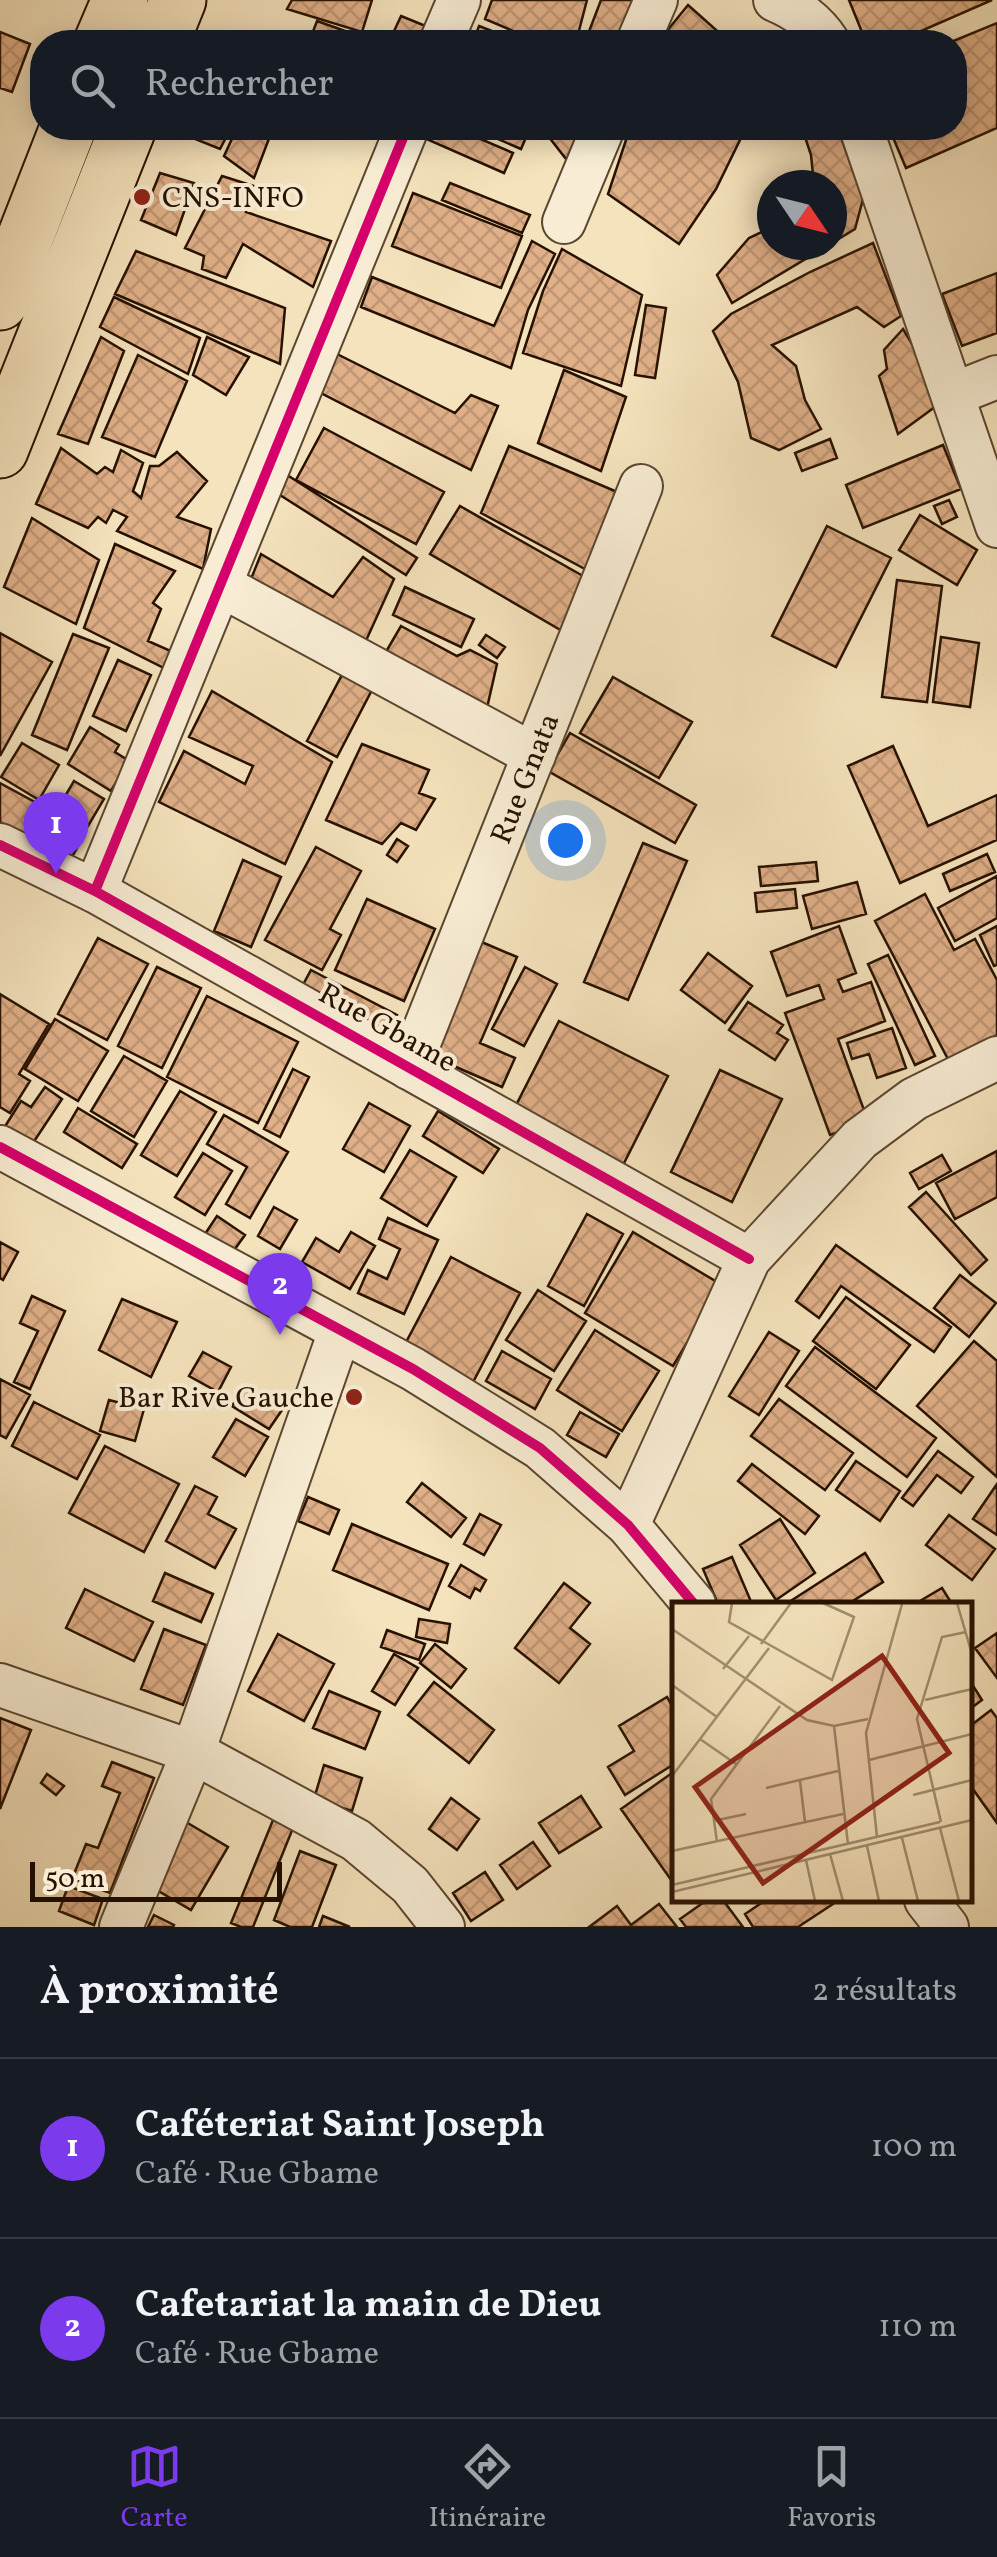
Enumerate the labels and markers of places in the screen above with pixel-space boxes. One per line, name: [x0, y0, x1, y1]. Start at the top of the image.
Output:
place label: CNS-INFO: [162, 178, 304, 220]
marker: CNS-INFO: [131, 186, 153, 208]
pin: 1: [23, 792, 88, 874]
pin: 2: [248, 1252, 312, 1335]
place label: Bar Rive Gauche: [118, 1378, 334, 1420]
marker: Bar Rive Gauche: [343, 1386, 365, 1408]

